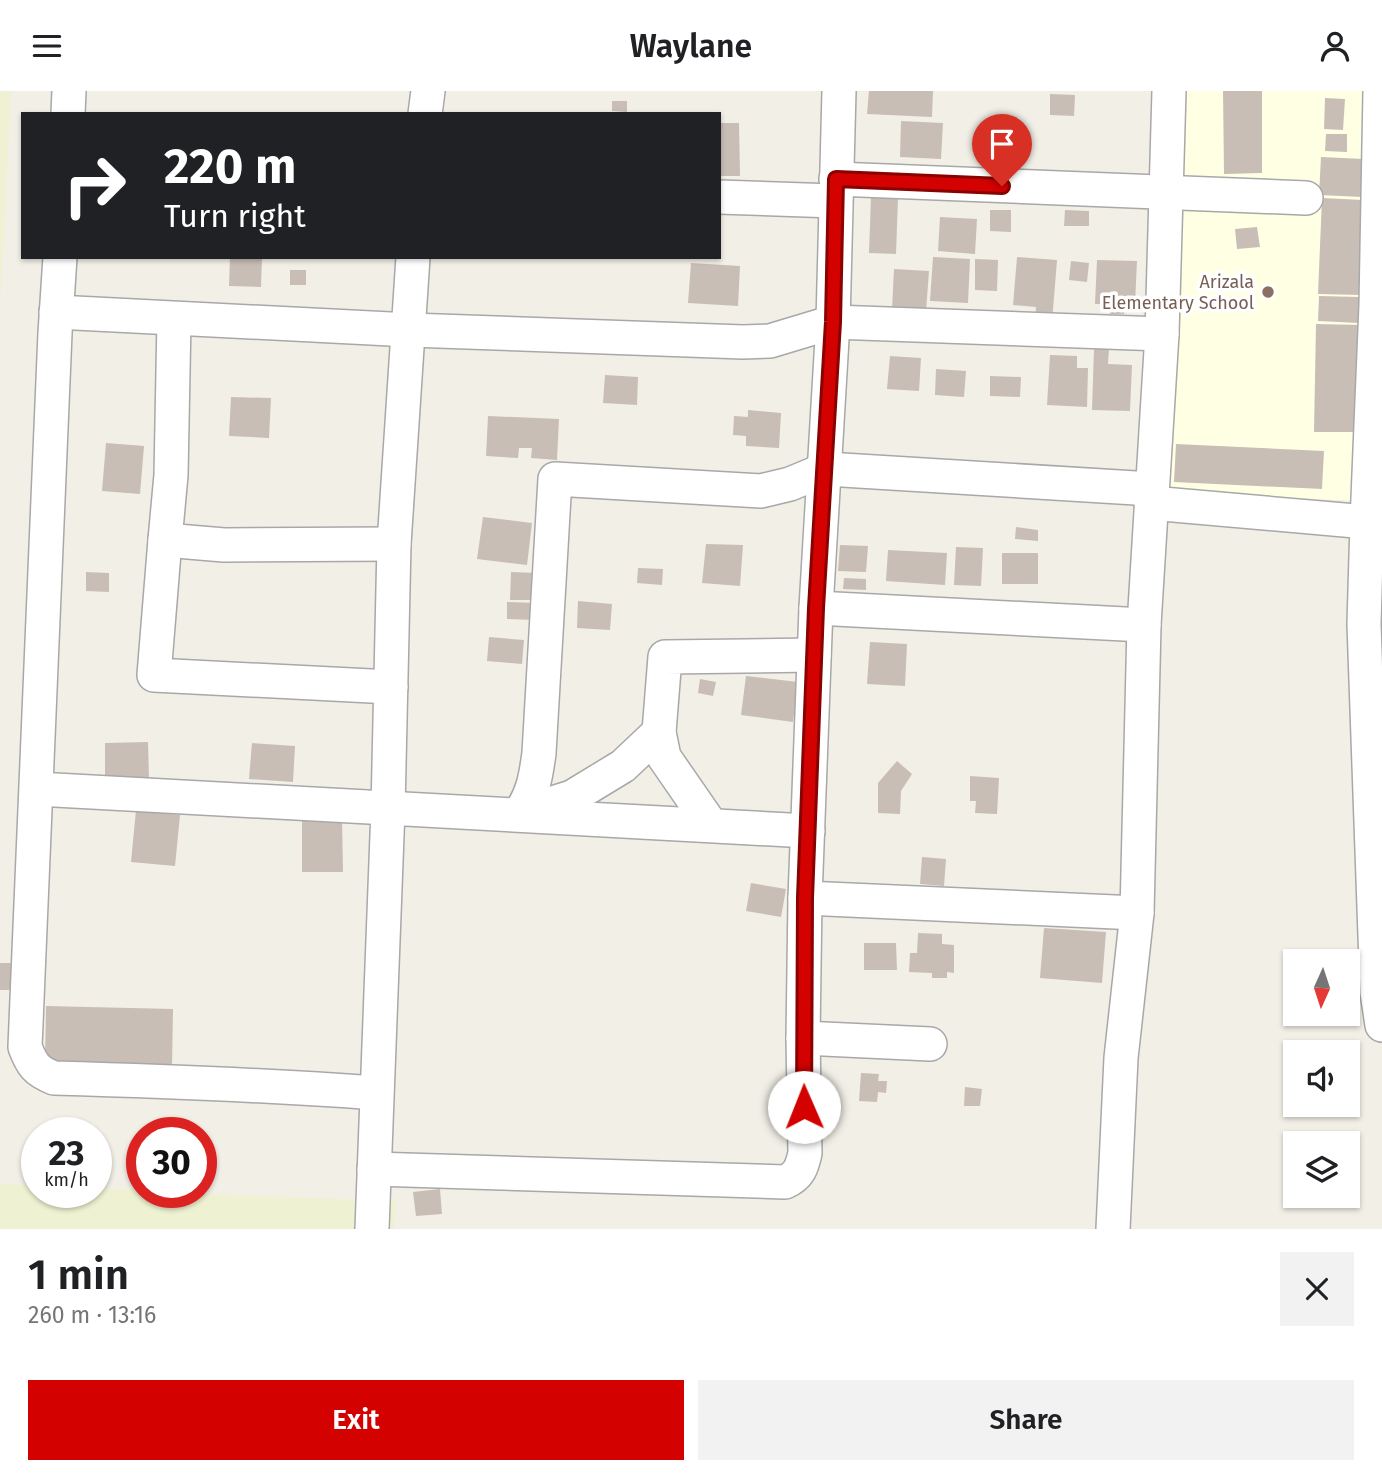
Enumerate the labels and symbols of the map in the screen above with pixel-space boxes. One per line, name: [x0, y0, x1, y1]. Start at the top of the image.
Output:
pin: [972, 114, 1032, 186]
place label: Arizala Elementary School: [1102, 271, 1254, 314]
marker: Arizala Elementary School: [1260, 284, 1276, 300]
north arrow: [1283, 949, 1360, 1025]
position arrow: [767, 1070, 841, 1144]
speed limit sign: 30: [126, 1117, 217, 1208]

